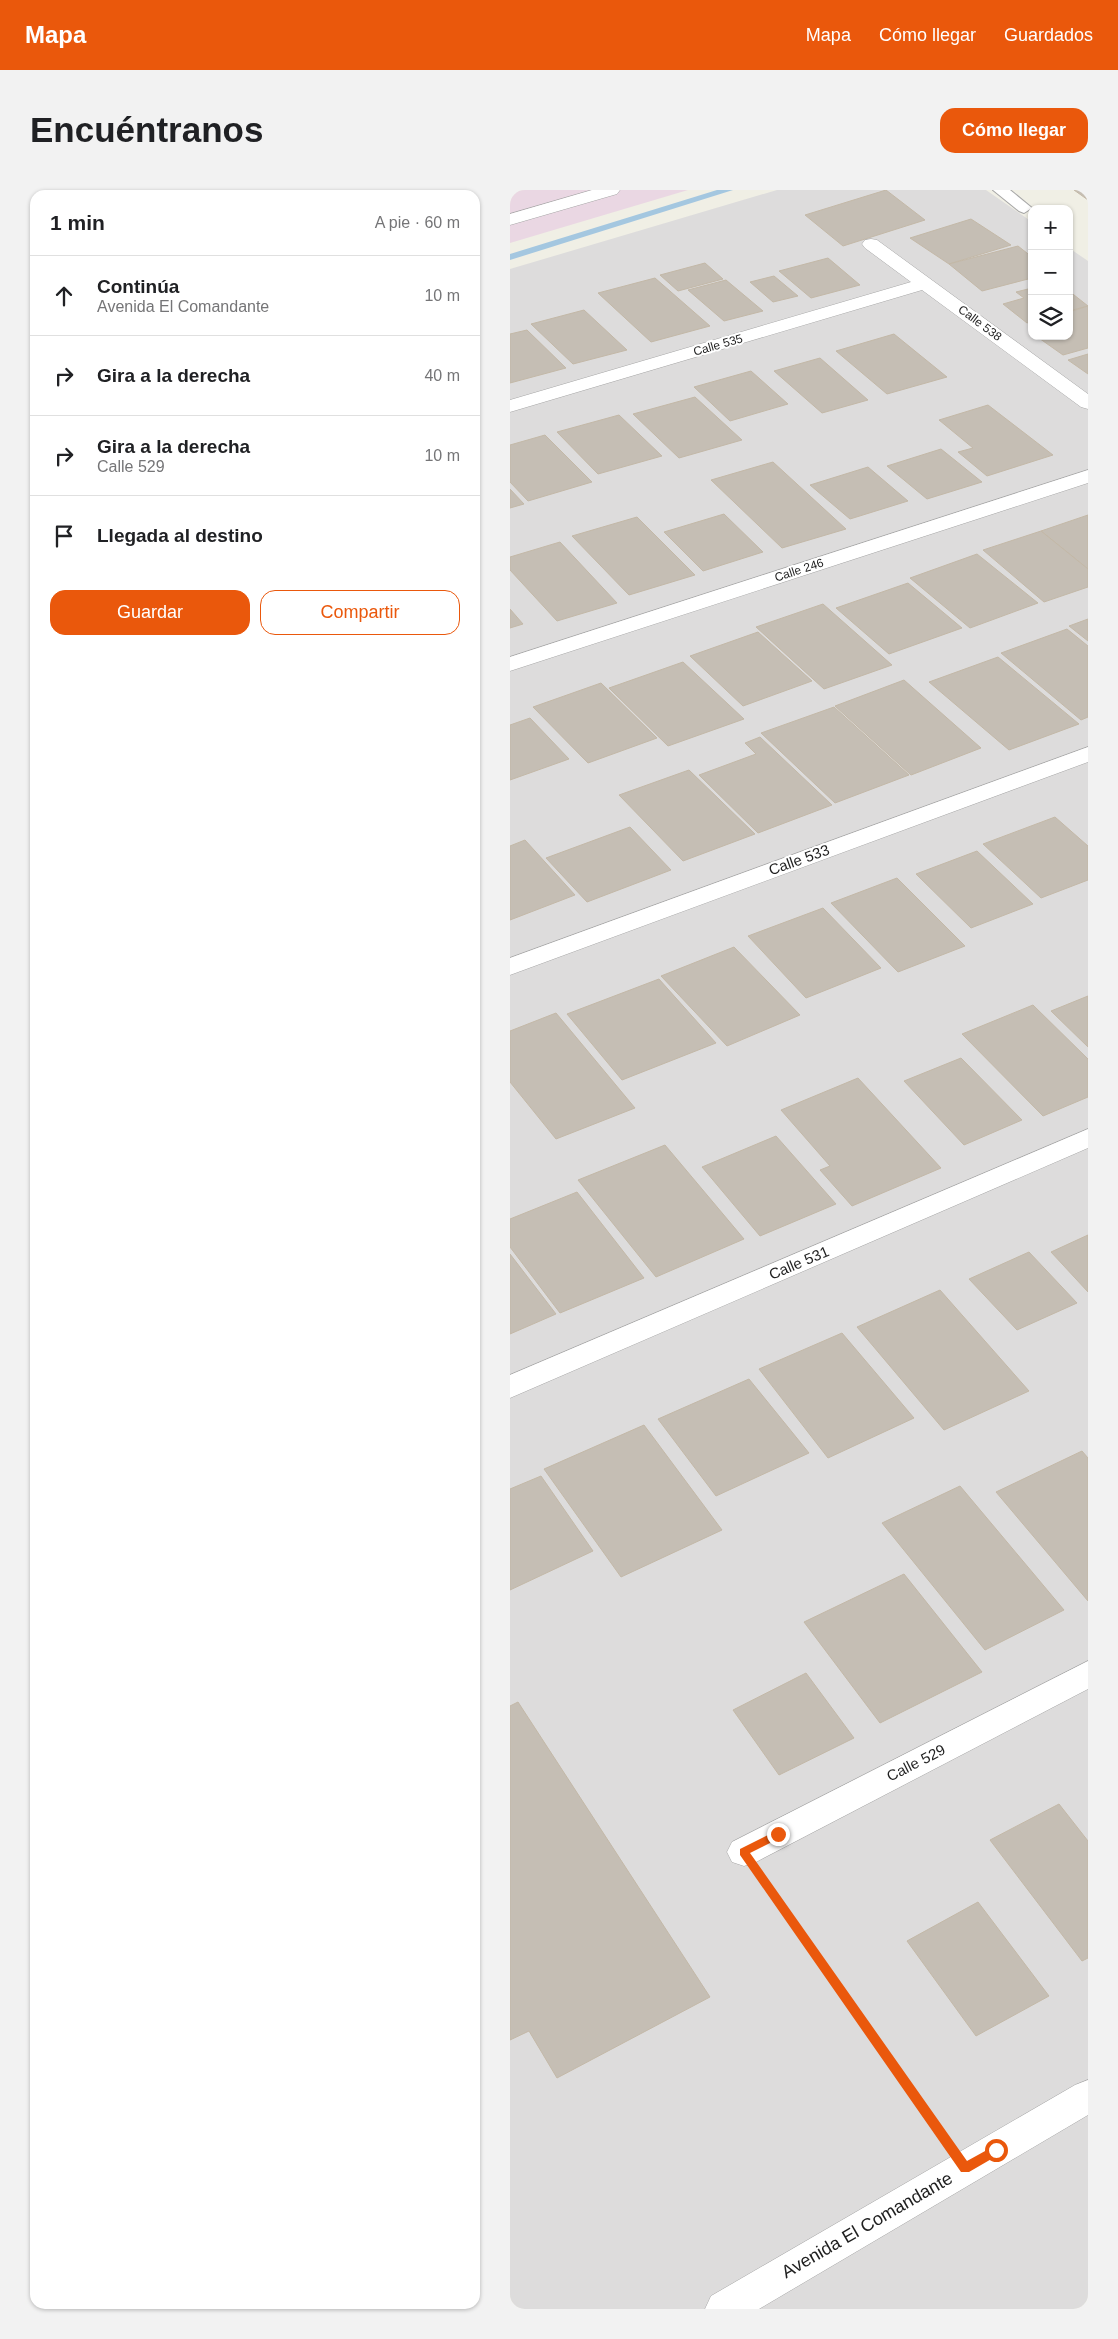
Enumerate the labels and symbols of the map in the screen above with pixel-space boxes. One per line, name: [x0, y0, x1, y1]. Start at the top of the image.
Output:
street label: Calle 538: [956, 302, 1005, 344]
street label: Calle 535: [692, 331, 745, 359]
street label: Calle 246: [773, 555, 826, 584]
street label: Calle 533: [766, 841, 832, 878]
street label: Calle 531: [766, 1242, 831, 1283]
street label: Calle 529: [884, 1741, 948, 1785]
route end: [767, 1823, 790, 1846]
route start: [985, 2139, 1008, 2162]
street label: Avenida El Comandante: [778, 2168, 956, 2282]

